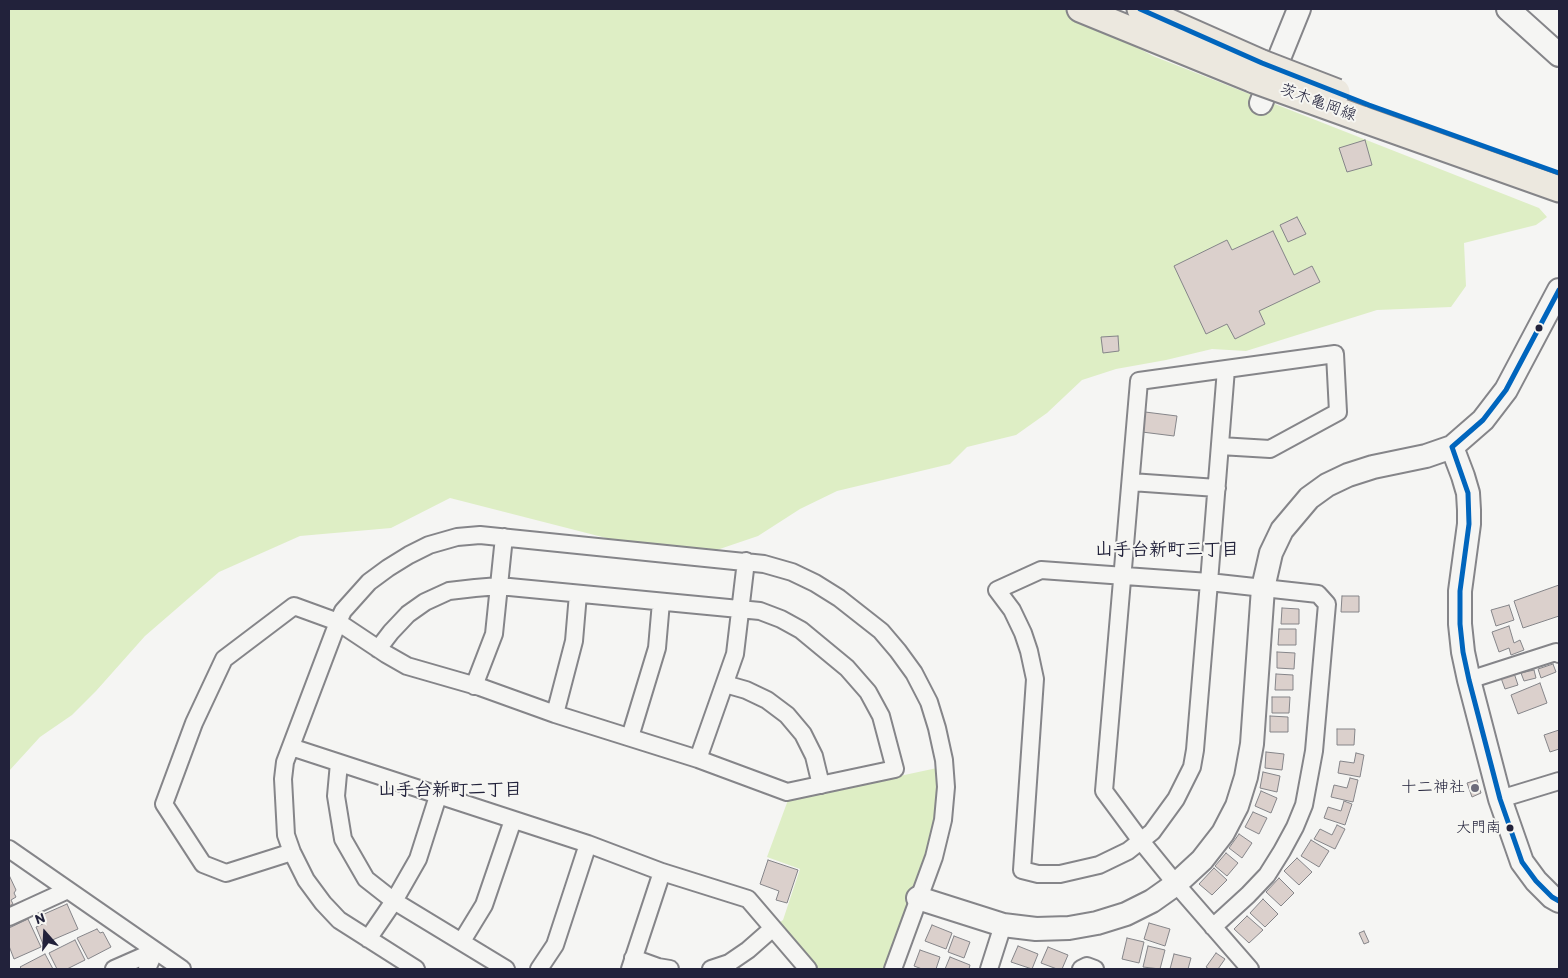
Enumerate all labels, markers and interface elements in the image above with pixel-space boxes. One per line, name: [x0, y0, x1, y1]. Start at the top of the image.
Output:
street label: 茨木亀岡線: [1277, 80, 1359, 126]
unlabelled marker: [1534, 323, 1544, 333]
district label: 山手台新町三丁目: [1095, 539, 1239, 561]
place label: 十二神社: [1401, 778, 1465, 798]
district label: 山手台新町二丁目: [378, 779, 522, 801]
marker: 十二神社: [1469, 782, 1481, 794]
place label: 大門南: [1456, 819, 1501, 837]
marker: 大門南: [1505, 823, 1515, 833]
north arrow: [20, 908, 70, 958]
text: N: [33, 909, 47, 928]

